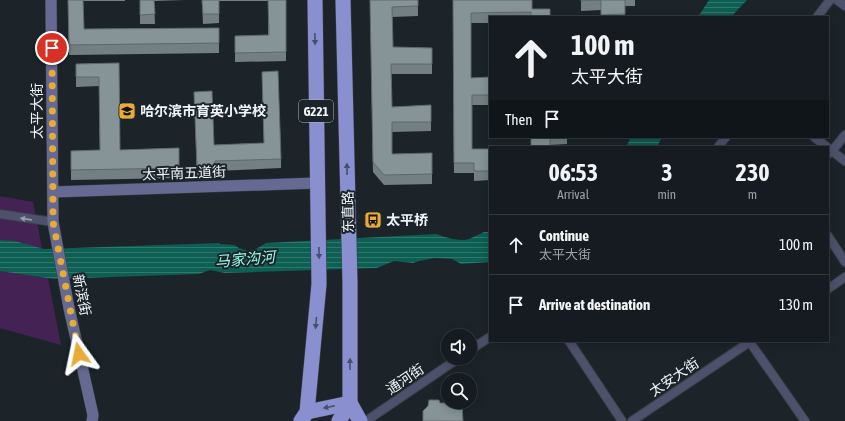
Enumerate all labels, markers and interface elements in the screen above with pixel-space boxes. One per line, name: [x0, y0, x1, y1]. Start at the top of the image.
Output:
text: 100 m: [571, 29, 634, 61]
pin: [35, 31, 69, 65]
icon: ahead: [505, 32, 557, 84]
one-way arrow: [312, 33, 319, 45]
icon: arrive: [41, 37, 63, 59]
text: 太平大街: [571, 66, 643, 87]
street label: 太平大街: [29, 83, 45, 139]
road number: G221: [299, 100, 333, 122]
school or university icon: 哈尔滨市育英小学校: [117, 101, 137, 121]
place label: 哈尔滨市育英小学校: [140, 103, 266, 119]
icon: arrive: [541, 108, 563, 130]
text: Then: [505, 111, 533, 128]
text: 06:53: [549, 159, 598, 186]
text: 3: [661, 159, 672, 186]
text: 230: [736, 159, 769, 186]
one-way arrow: [344, 162, 350, 175]
street label: 太平南五道街: [142, 164, 226, 182]
text: Arrival: [557, 187, 589, 202]
text: min: [657, 187, 676, 202]
text: m: [748, 187, 757, 202]
street label: 东直路: [340, 191, 356, 233]
bus stop icon: 太平桥: [363, 210, 383, 230]
place label: 太平桥: [386, 212, 428, 228]
one-way arrow: [20, 216, 32, 222]
text: Continue: [539, 227, 589, 244]
icon: ahead: [505, 234, 527, 256]
text: 100 m: [779, 236, 813, 253]
one-way arrow: [316, 247, 322, 260]
text: 太平大街: [539, 247, 591, 262]
water label: 马家沟河: [214, 248, 279, 270]
street label: 新滨街: [70, 273, 94, 317]
icon: arrive: [505, 294, 527, 316]
text: Arrive at destination: [539, 296, 650, 313]
text: 130 m: [779, 296, 813, 313]
one-way arrow: [312, 317, 319, 329]
map controls: [441, 329, 477, 409]
button: sound: [441, 329, 477, 365]
position arrow: [58, 333, 100, 375]
street label: 太安大街: [646, 355, 702, 399]
one-way arrow: [347, 357, 353, 370]
street label: 通河街: [383, 361, 427, 397]
button: search: [441, 373, 477, 409]
one-way arrow: [322, 405, 335, 411]

